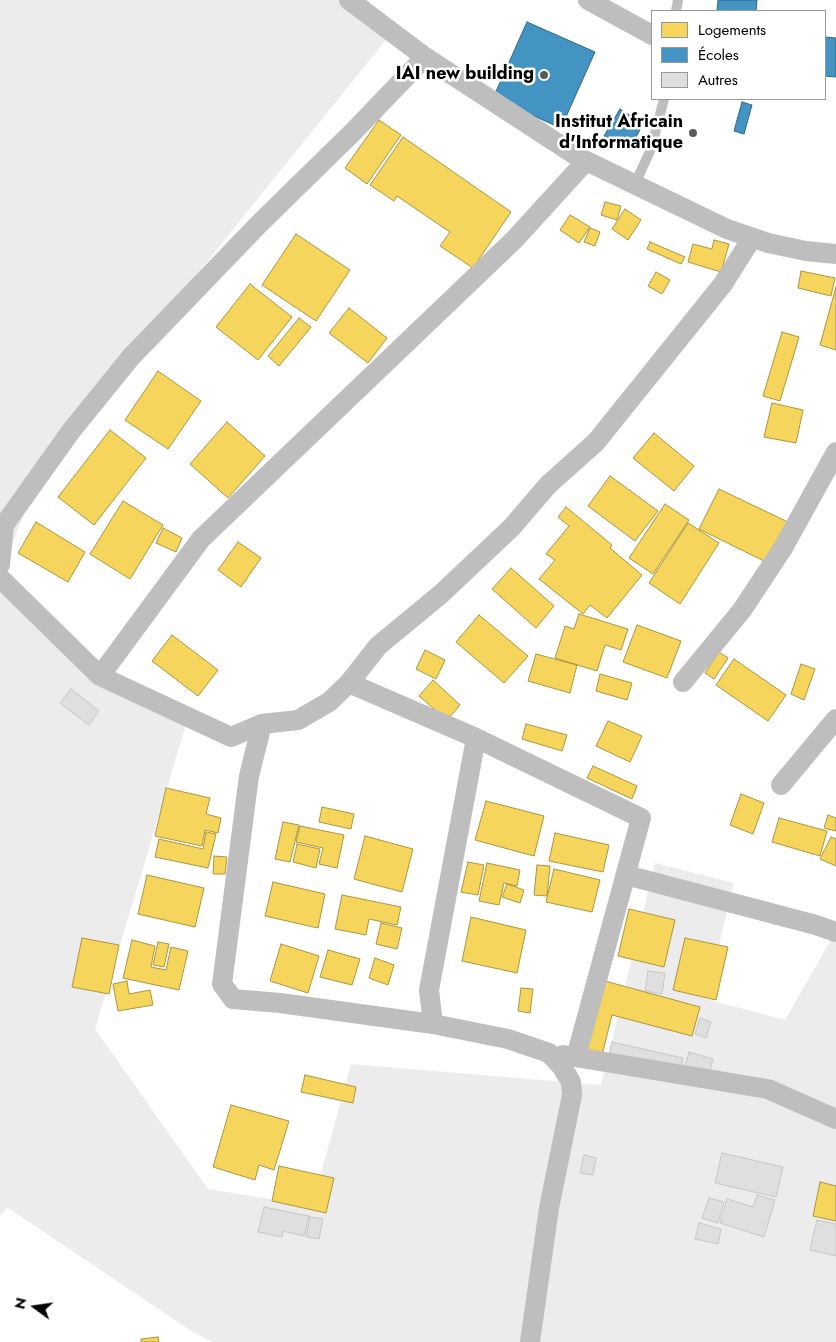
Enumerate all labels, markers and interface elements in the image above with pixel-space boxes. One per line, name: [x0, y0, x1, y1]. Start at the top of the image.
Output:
legend: [651, 10, 826, 100]
text: Logements: [698, 19, 766, 41]
text: Écoles: [698, 44, 739, 66]
place label: IAI new building: [396, 64, 534, 86]
marker: IAI new building: [538, 69, 550, 81]
text: Autres: [698, 69, 738, 91]
place label: Institut Africain d'Informatique: [555, 112, 683, 154]
marker: Institut Africain d'Informatique: [687, 127, 699, 139]
north arrow: [10, 1282, 60, 1332]
text: N: [9, 1296, 31, 1311]

